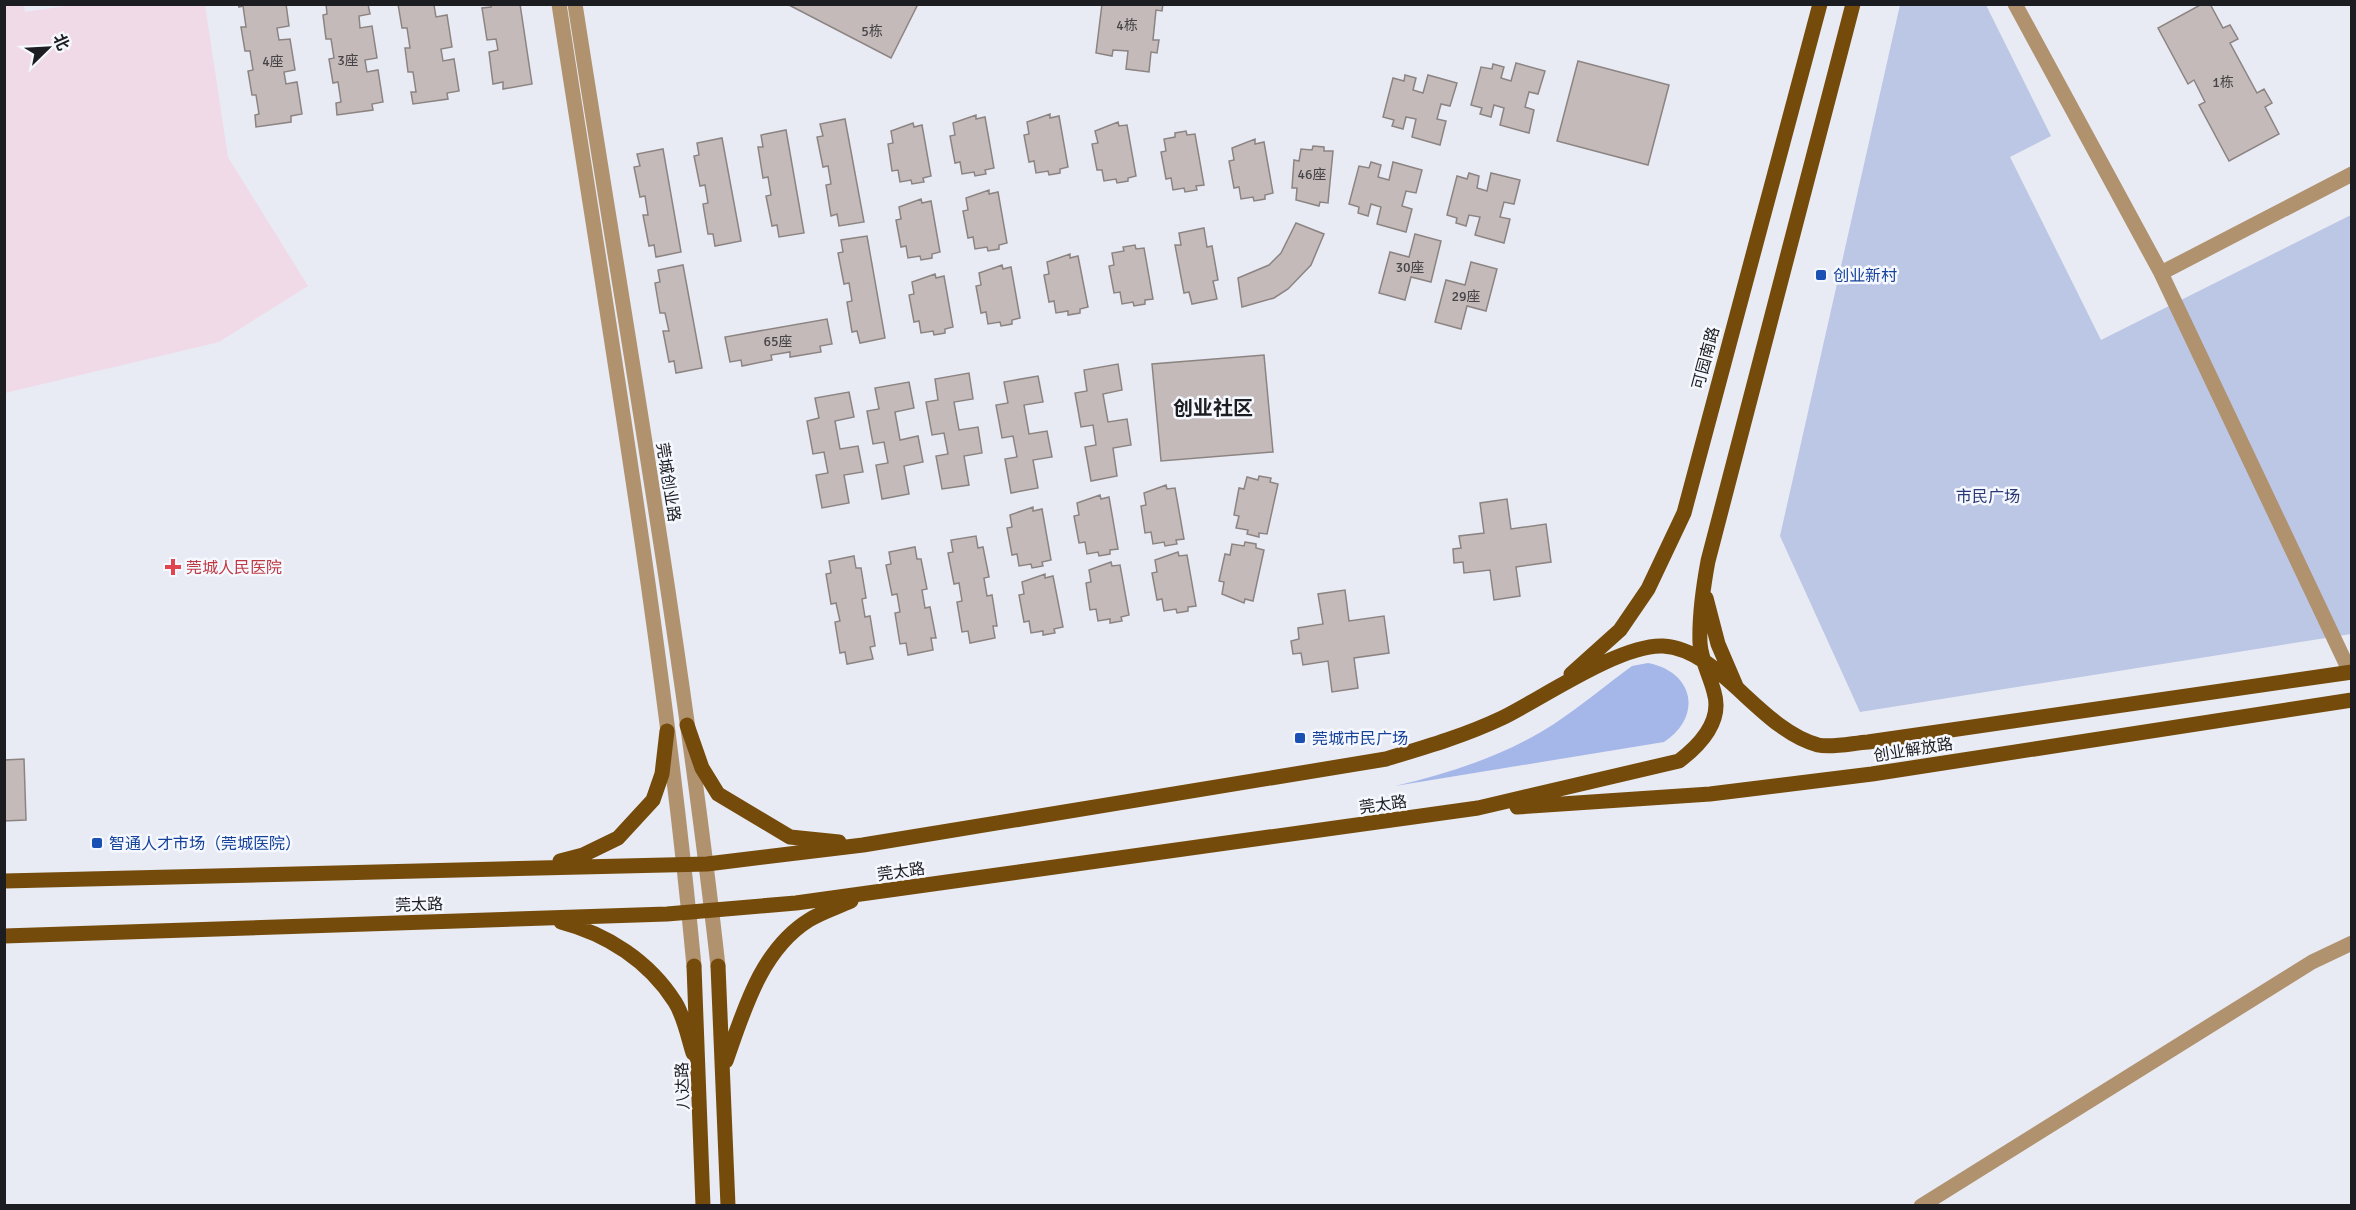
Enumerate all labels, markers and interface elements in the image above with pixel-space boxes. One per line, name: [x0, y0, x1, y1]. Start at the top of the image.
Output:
house number: 4栋: [1116, 17, 1138, 34]
north arrow: [18, 18, 78, 78]
house number: 5栋: [861, 23, 883, 40]
text: 北: [48, 31, 73, 54]
house number: 3座: [337, 52, 359, 69]
house number: 4座: [262, 53, 284, 70]
house number: 1栋: [2212, 74, 2234, 91]
house number: 46座: [1297, 166, 1327, 183]
house number: 30座: [1395, 259, 1425, 276]
place label: 创业新村: [1833, 266, 1897, 286]
marker: 创业新村: [1814, 268, 1828, 282]
house number: 29座: [1451, 288, 1481, 305]
street label: 可园南路: [1688, 325, 1724, 392]
house number: 65座: [763, 333, 793, 350]
district label: 创业社区: [1173, 396, 1253, 421]
street label: 莞城创业路: [652, 441, 684, 523]
park label: 市民广场: [1956, 487, 2020, 507]
marker: 莞城人民医院: [164, 558, 182, 576]
place label: 莞城人民医院: [186, 558, 282, 578]
place label: 莞城市民广场: [1312, 729, 1408, 749]
marker: 莞城市民广场: [1293, 731, 1307, 745]
street label: 创业解放路: [1872, 734, 1954, 766]
street label: 莞太路: [1358, 792, 1408, 818]
place label: 智通人才市场（莞城医院）: [109, 834, 301, 854]
marker: 智通人才市场（莞城医院）: [90, 836, 104, 850]
street label: 莞太路: [876, 859, 926, 885]
street label: 莞太路: [395, 894, 443, 916]
street label: 八达路: [672, 1062, 694, 1110]

